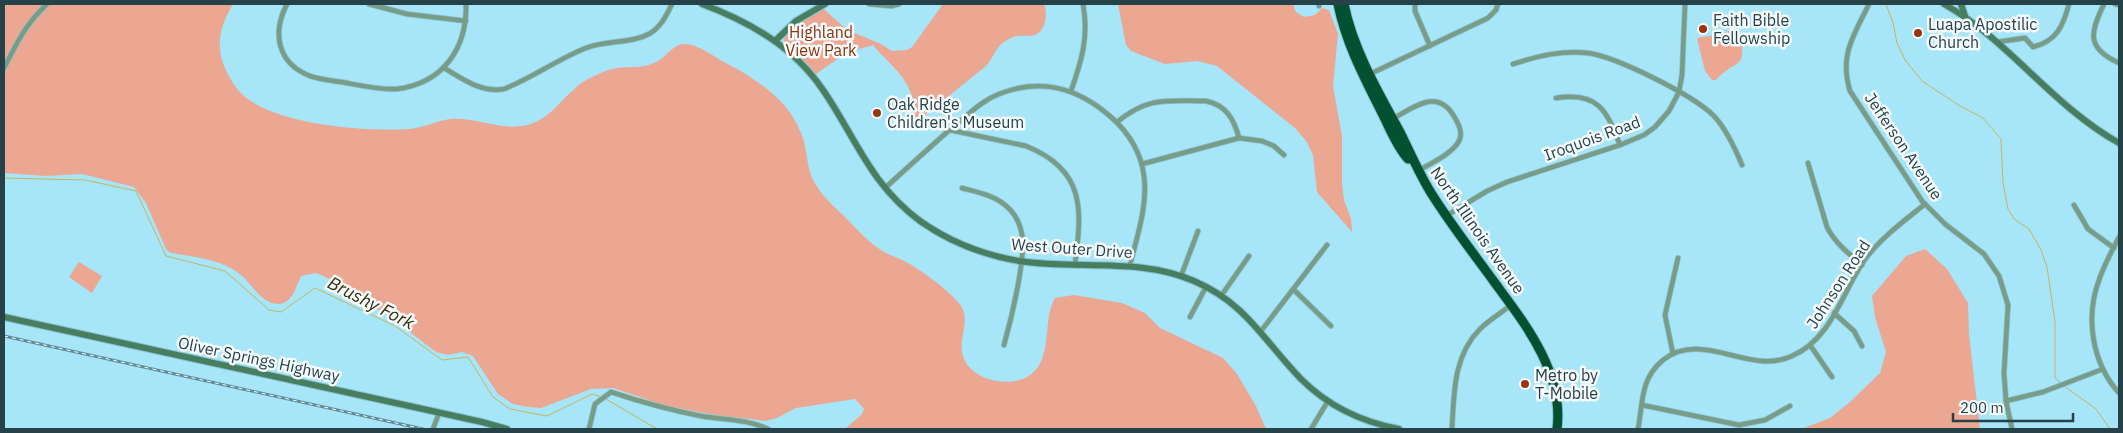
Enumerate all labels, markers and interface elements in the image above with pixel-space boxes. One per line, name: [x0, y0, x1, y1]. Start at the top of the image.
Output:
place label: Faith Bible Fellowship: [1713, 10, 1790, 48]
place label: Luapa Apostilic Church: [1928, 14, 2037, 52]
park label: Highland View Park: [786, 22, 857, 60]
marker: Faith Bible Fellowship: [1697, 23, 1709, 35]
marker: Luapa Apostilic Church: [1912, 27, 1924, 39]
street label: Jefferson Avenue: [1861, 89, 1947, 204]
place label: Oak Ridge Children's Museum: [887, 94, 1024, 132]
marker: Oak Ridge Children's Museum: [871, 107, 883, 119]
street label: Iroquois Road: [1541, 111, 1643, 165]
street label: North Illinois Avenue: [1427, 163, 1530, 298]
street label: West Outer Drive: [1011, 234, 1133, 262]
street label: Johnson Road: [1802, 236, 1874, 332]
water label: Brushy Fork: [324, 271, 419, 335]
street label: Oliver Springs Highway: [176, 332, 342, 386]
place label: Metro by T-Mobile: [1535, 365, 1598, 403]
marker: Metro by T-Mobile: [1519, 378, 1531, 390]
scale bar: [1953, 390, 2073, 422]
text: 200 m: [1960, 398, 2004, 417]

